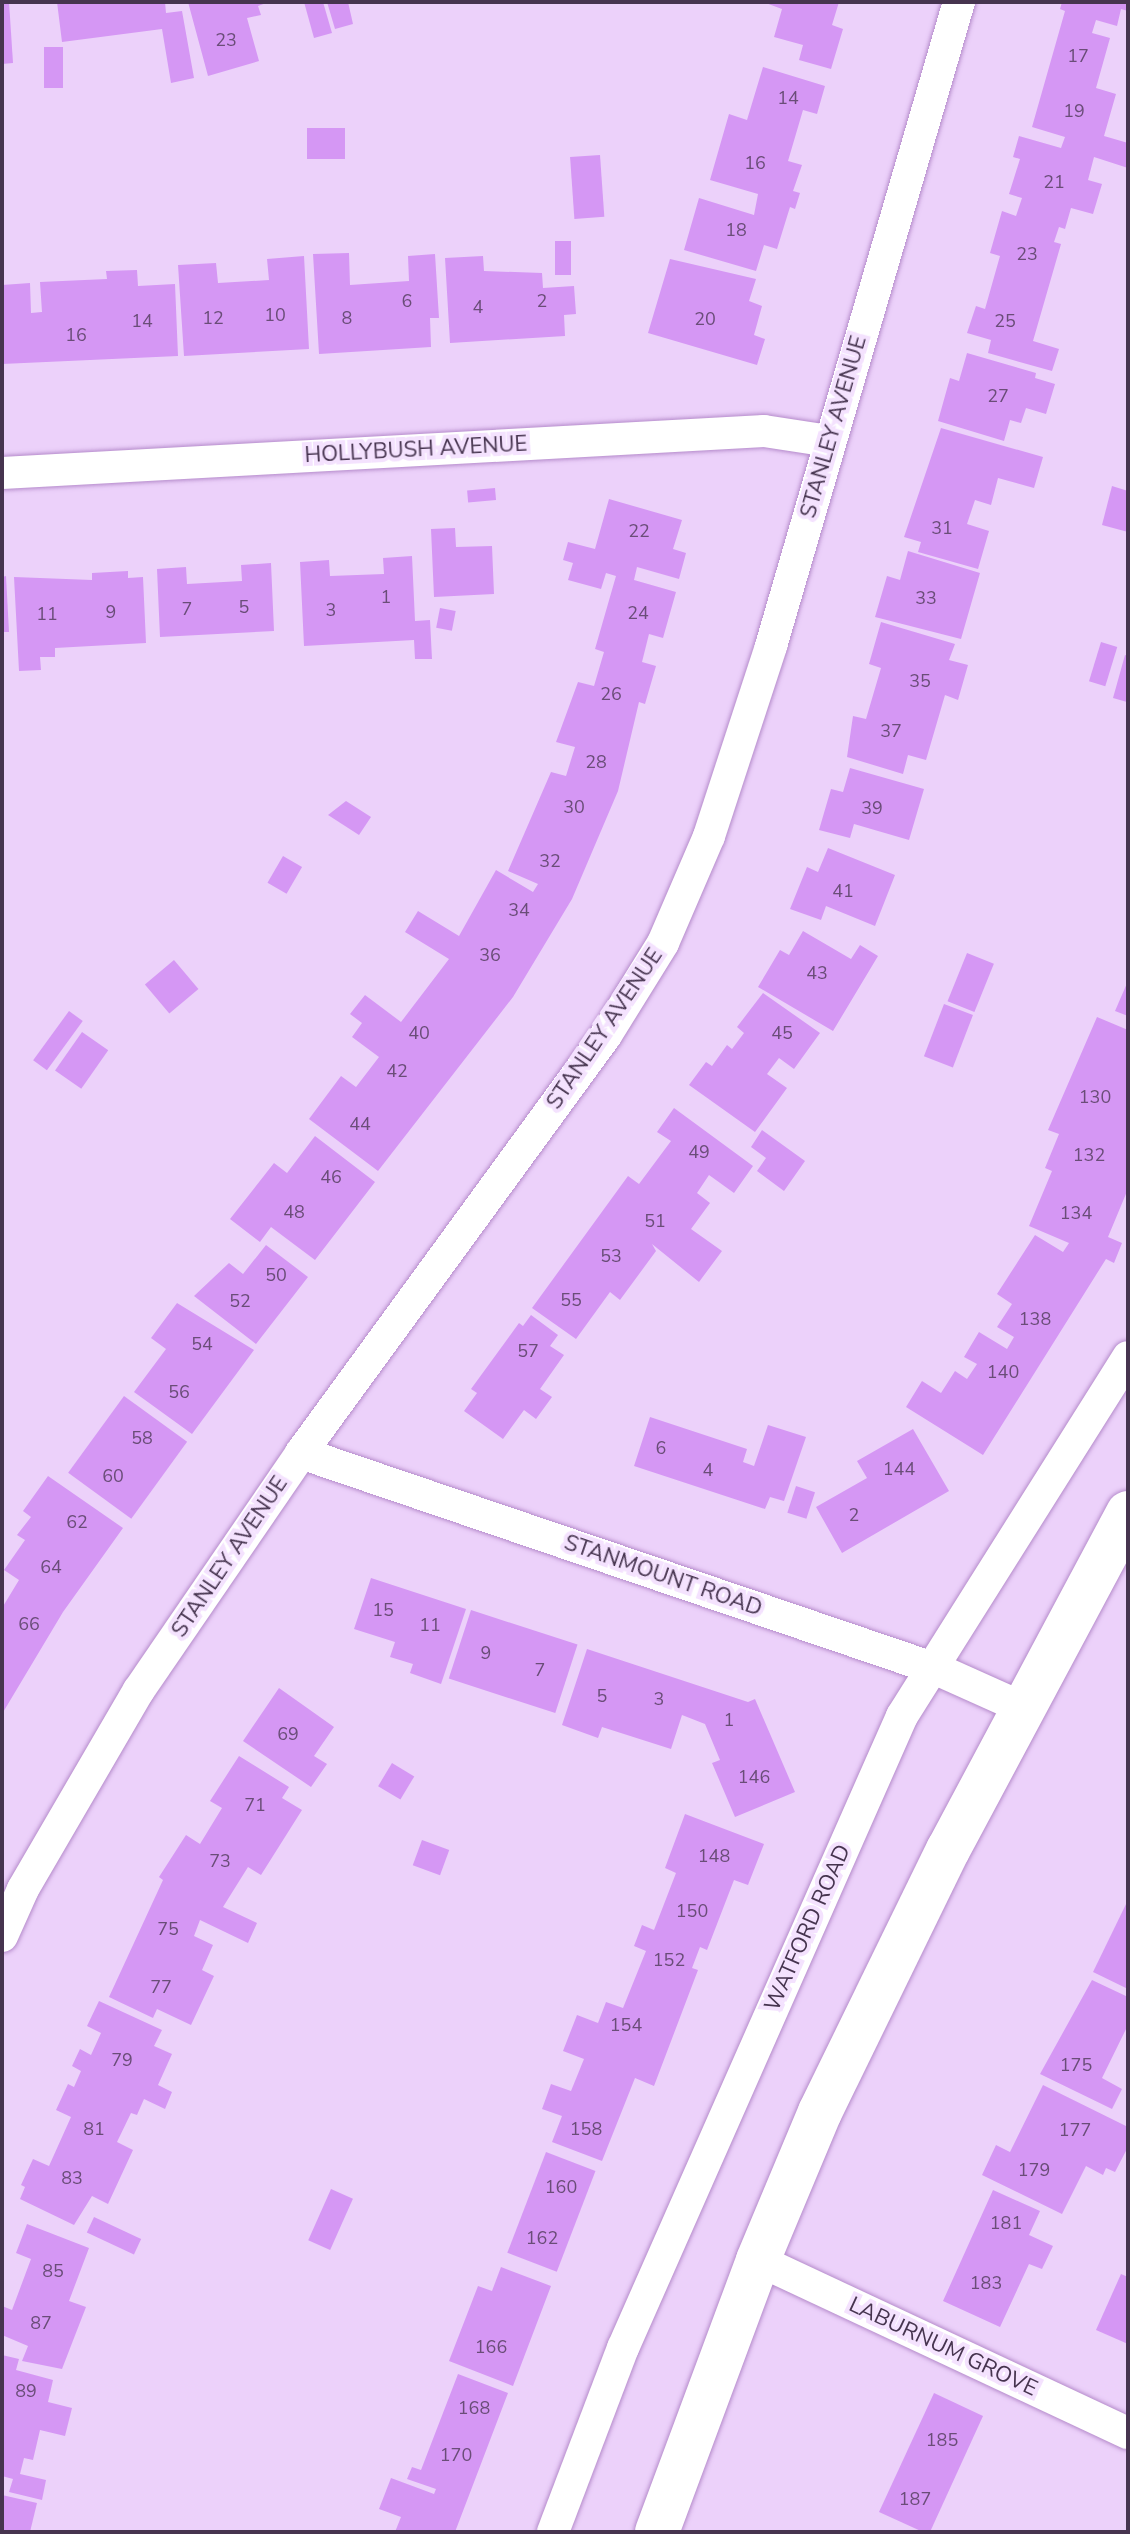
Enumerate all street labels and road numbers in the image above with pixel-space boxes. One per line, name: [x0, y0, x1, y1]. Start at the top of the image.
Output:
street label: STANLEY AVENUE: [795, 333, 873, 521]
street label: HOLLYBUSH AVENUE: [304, 431, 528, 469]
street label: STANLEY AVENUE: [541, 944, 669, 1114]
street label: STANLEY AVENUE: [166, 1472, 294, 1642]
street label: STANMOUNT ROAD: [561, 1530, 765, 1622]
street label: WATFORD ROAD: [759, 1841, 857, 2015]
street label: LABURNUM GROVE: [845, 2292, 1041, 2402]

